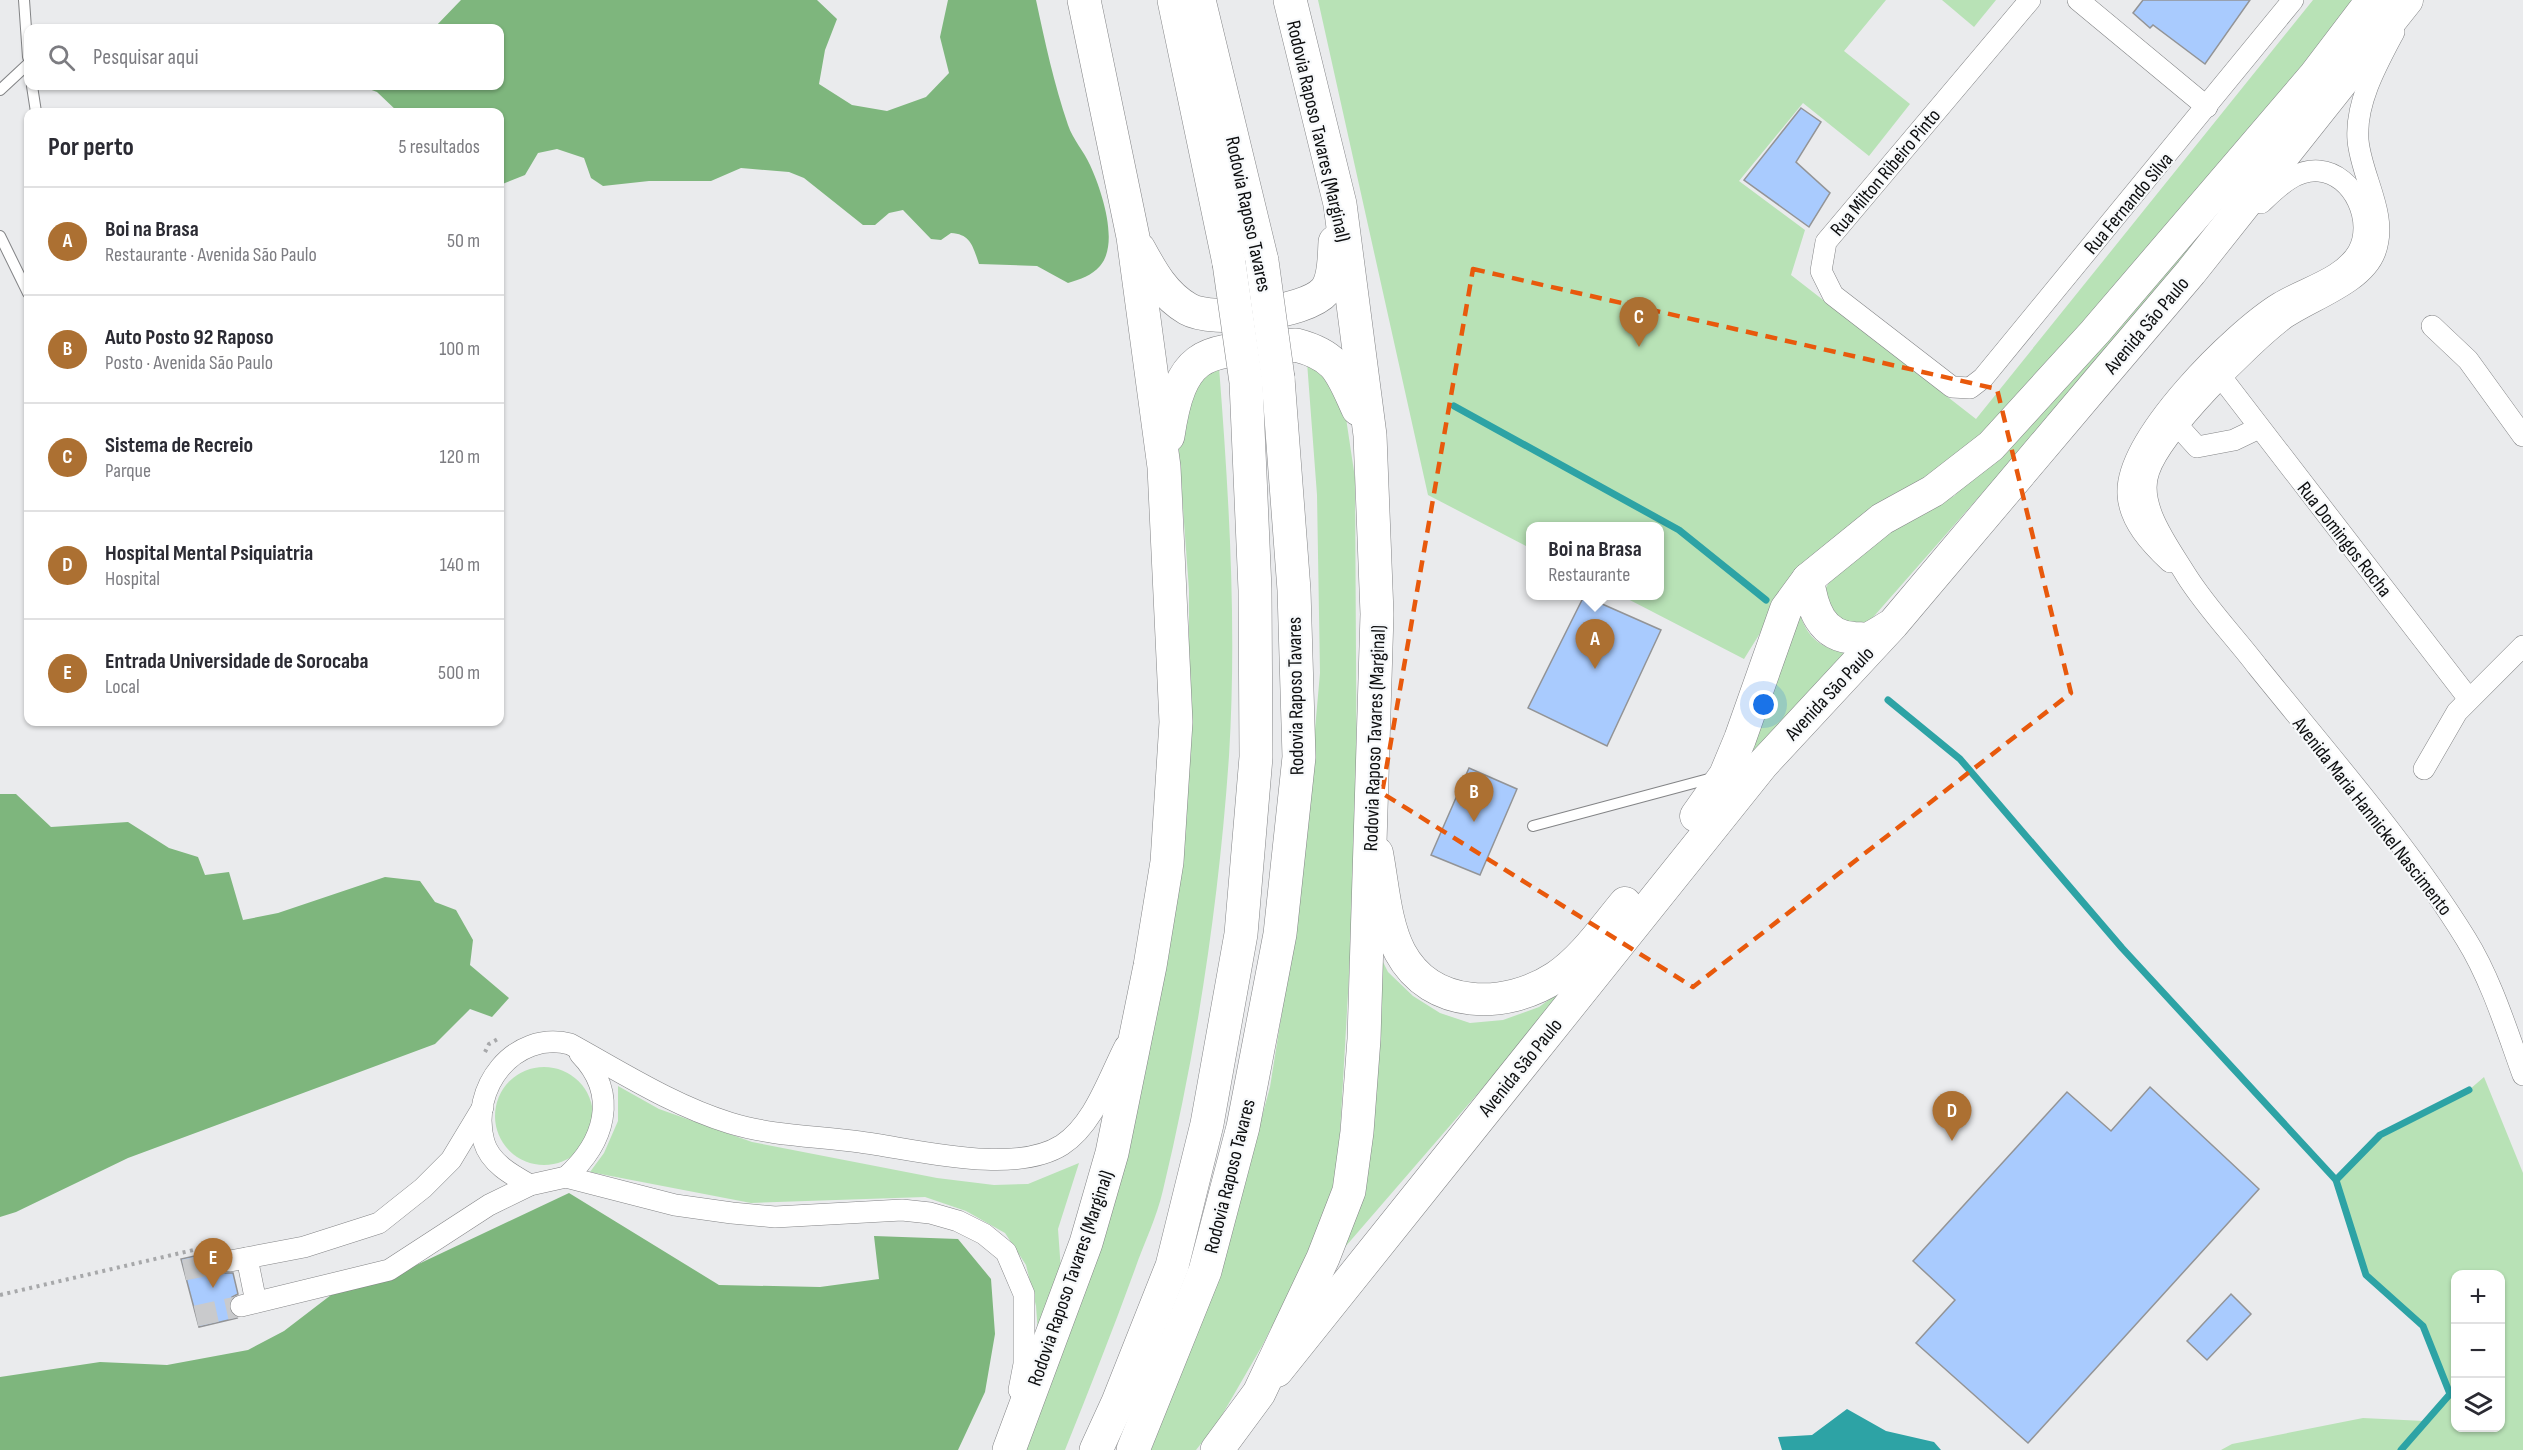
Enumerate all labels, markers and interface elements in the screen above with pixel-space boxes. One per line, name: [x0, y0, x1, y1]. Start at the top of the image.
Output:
street label: Rodovia Raposo Tavares (Marginal): [1281, 18, 1355, 244]
search box: [24, 24, 504, 90]
icon: search: [45, 41, 78, 74]
text: Pesquisar aqui: [93, 44, 198, 71]
street label: Rua Milton Ribeiro Pinto: [1826, 104, 1946, 241]
text: Por perto: [48, 132, 134, 163]
street label: Rodovia Raposo Tavares: [1220, 134, 1276, 294]
text: 5 resultados: [399, 135, 480, 159]
street label: Rua Fernando Silva: [2079, 148, 2178, 259]
text: Boi na Brasa: [105, 216, 199, 243]
text: A: [63, 229, 72, 253]
text: 50 m: [447, 229, 480, 253]
text: Restaurante · Avenida São Paulo: [105, 243, 317, 267]
street label: Avenida São Paulo: [2099, 272, 2194, 380]
pin: C: [1620, 298, 1658, 347]
text: Auto Posto 92 Raposo: [105, 324, 274, 351]
text: B: [63, 337, 72, 361]
text: 100 m: [439, 337, 480, 361]
text: Posto · Avenida São Paulo: [105, 351, 273, 375]
text: Sistema de Recreio: [105, 432, 253, 459]
text: C: [62, 445, 73, 469]
text: 120 m: [440, 445, 480, 469]
text: Parque: [105, 459, 151, 483]
street label: Rua Domingos Rocha: [2292, 477, 2397, 602]
popup: [1526, 522, 1664, 600]
text: Boi na Brasa: [1548, 536, 1642, 563]
text: Hospital Mental Psiquiatria: [105, 540, 313, 567]
text: D: [62, 553, 73, 577]
text: 140 m: [440, 553, 480, 577]
text: Restaurante: [1548, 563, 1630, 587]
text: Hospital: [105, 567, 160, 591]
street label: Rodovia Raposo Tavares: [1283, 617, 1309, 775]
pin: A: [1576, 620, 1614, 669]
street label: Rodovia Raposo Tavares (Marginal): [1359, 624, 1391, 852]
street label: Avenida São Paulo: [1780, 642, 1879, 746]
text: Entrada Universidade de Sorocaba: [105, 648, 369, 675]
text: E: [63, 661, 72, 685]
text: 500 m: [438, 661, 480, 685]
text: Local: [105, 675, 140, 699]
your location: [1749, 690, 1778, 719]
street label: Avenida Maria Hannickel Nascimento: [2287, 712, 2457, 921]
pin: B: [1454, 772, 1494, 822]
street label: Avenida São Paulo: [1473, 1014, 1568, 1122]
pin: D: [1932, 1092, 1972, 1141]
street label: Rodovia Raposo Tavares: [1199, 1097, 1261, 1256]
street label: Rodovia Raposo Tavares (Marginal): [1023, 1167, 1119, 1389]
pin: E: [194, 1238, 232, 1288]
map controls: [2451, 1270, 2505, 1432]
button: +: [2451, 1270, 2505, 1324]
button: −: [2451, 1324, 2505, 1378]
button: layers: [2451, 1378, 2505, 1432]

